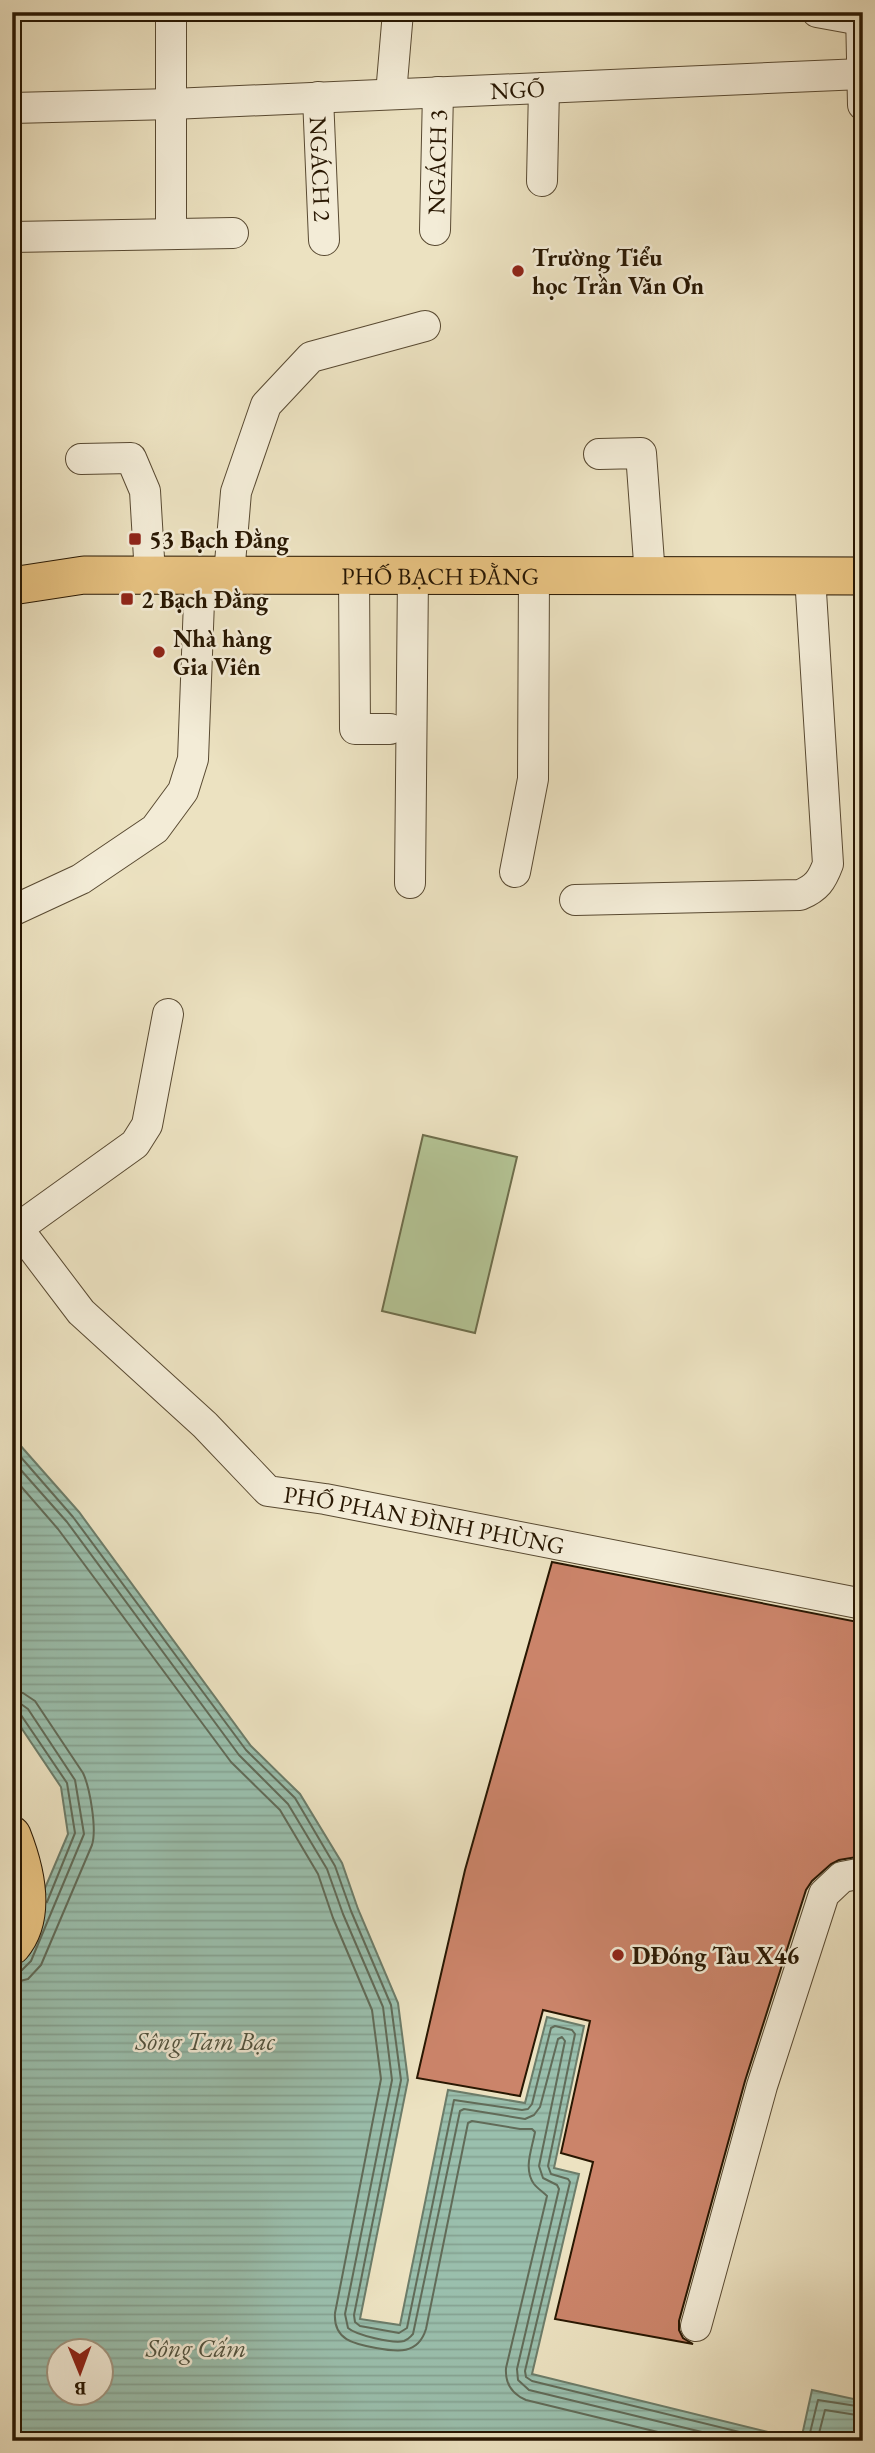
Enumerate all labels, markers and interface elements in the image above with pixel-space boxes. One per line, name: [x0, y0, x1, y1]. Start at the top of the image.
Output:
street label: NGÕ: [490, 72, 546, 106]
street label: NGÁCH 3: [420, 109, 453, 215]
street label: NGÁCH 2: [303, 116, 339, 223]
place label: Trường Tiểu học Trần Văn Ơn: [532, 242, 704, 301]
marker: Trường Tiểu học Trần Văn Ơn: [510, 263, 526, 279]
place label: 53 Bạch Đằng: [149, 524, 290, 556]
marker: 53 Bạch Đằng: [127, 531, 143, 547]
street label: PHỐ BẠCH ĐẰNG: [341, 560, 539, 591]
place label: 2 Bạch Đằng: [141, 584, 269, 616]
marker: 2 Bạch Đằng: [119, 591, 135, 607]
place label: Nhà hàng Gia Viên: [173, 623, 272, 682]
marker: Nhà hàng Gia Viên: [151, 644, 167, 660]
street label: PHỐ PHAN ĐÌNH PHÙNG: [282, 1478, 567, 1561]
place label: DĐóng Tàu X46: [632, 1940, 799, 1972]
marker: DĐóng Tàu X46: [610, 1947, 626, 1963]
water label: Sông Tam Bạc: [134, 2024, 276, 2058]
water label: Sông Cấm: [145, 2331, 246, 2365]
north arrow: [46, 2338, 116, 2408]
text: B: [74, 2376, 86, 2401]

